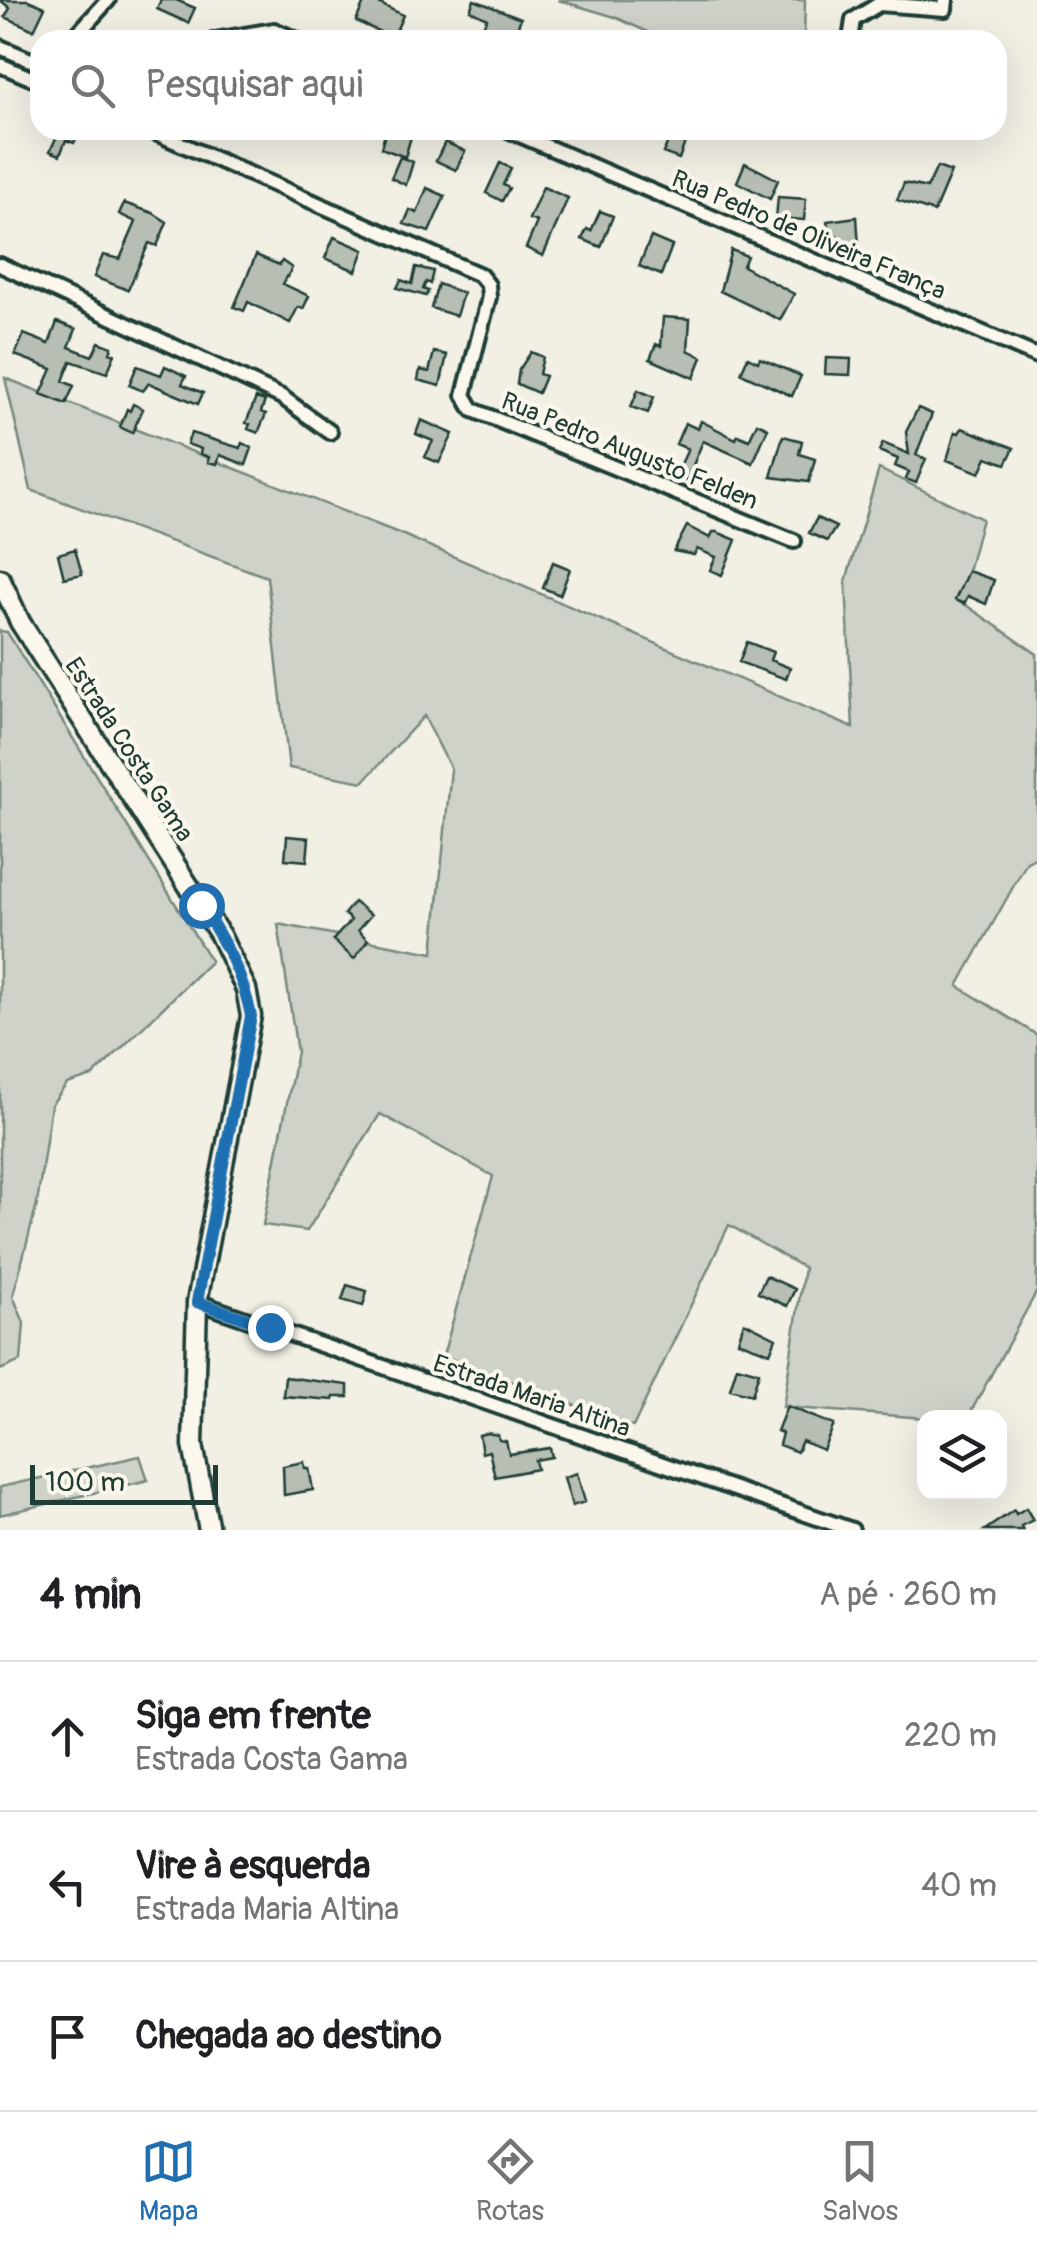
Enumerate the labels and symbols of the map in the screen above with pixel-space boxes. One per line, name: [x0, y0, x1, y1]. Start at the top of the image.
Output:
street label: Rua Pedro de Oliveira França: [667, 164, 950, 307]
street label: Rua Pedro Augusto Felden: [497, 386, 762, 517]
street label: Estrada Costa Gama: [58, 652, 200, 848]
route start: [179, 883, 225, 929]
route end: [248, 1305, 294, 1351]
street label: Estrada Maria Altina: [429, 1348, 634, 1445]
scale bar: [30, 1460, 218, 1504]

